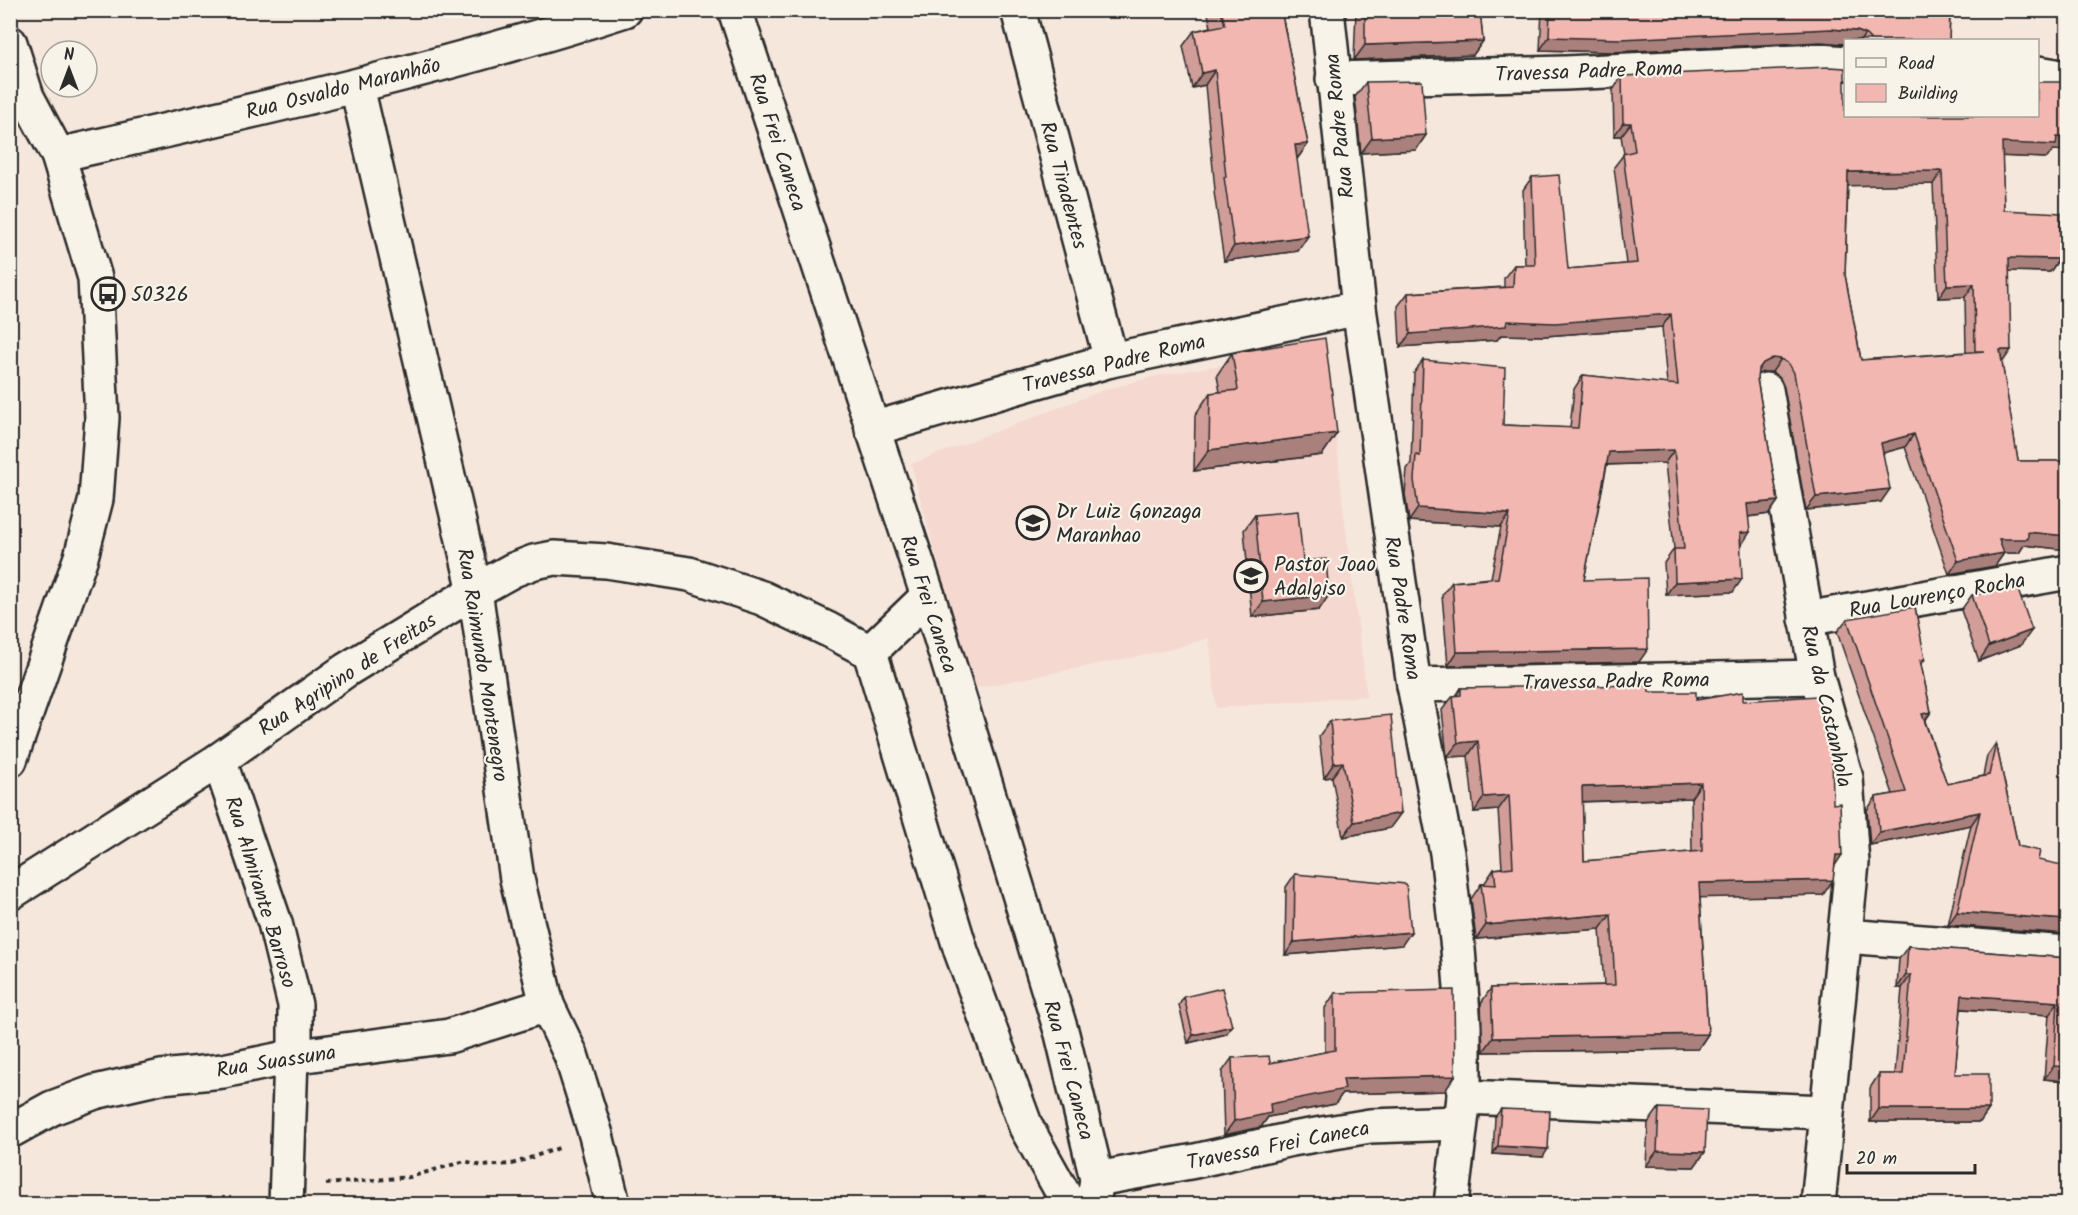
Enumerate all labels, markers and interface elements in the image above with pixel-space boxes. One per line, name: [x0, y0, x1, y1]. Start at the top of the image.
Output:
north arrow: [39, 39, 99, 99]
legend: [1844, 39, 2039, 117]
text: N: [64, 43, 74, 68]
street label: Rua Osvaldo Maranhão: [242, 49, 444, 130]
text: Road: [1898, 50, 1935, 79]
street label: Rua Padre Roma: [1316, 52, 1365, 200]
street label: Travessa Padre Roma: [1495, 53, 1683, 92]
street label: Rua Frei Caneca: [739, 69, 814, 216]
text: Building: [1898, 80, 1958, 109]
street label: Rua Tiradentes: [1030, 118, 1095, 253]
bus stop icon: 50326: [90, 276, 126, 312]
place label: 50326: [131, 279, 189, 312]
street label: Travessa Padre Roma: [1019, 326, 1209, 403]
place label: Dr Luiz Gonzaga Maranhao: [1056, 496, 1202, 553]
school or university icon: Dr Luiz Gonzaga Maranhao: [1015, 505, 1051, 541]
street label: Rua Frei Caneca: [890, 531, 965, 678]
street label: Rua Padre Roma: [1374, 534, 1429, 683]
street label: Rua Raimundo Montenegro: [447, 546, 516, 784]
place label: Pastor Joao Adalgiso: [1274, 549, 1376, 606]
school or university icon: Pastor Joao Adalgiso: [1233, 558, 1269, 594]
street label: Rua Lourenço Rocha: [1846, 565, 2028, 628]
street label: Rua Agripino de Freitas: [252, 605, 444, 746]
street label: Rua da Castanhola: [1791, 622, 1860, 791]
street label: Travessa Padre Roma: [1522, 664, 1710, 701]
street label: Rua Almirante Barroso: [215, 792, 304, 993]
street label: Rua Frei Caneca: [1033, 997, 1102, 1144]
street label: Rua Suassuna: [214, 1037, 338, 1088]
street label: Travessa Frei Caneca: [1184, 1113, 1373, 1180]
scale bar: [1847, 1137, 1974, 1175]
text: 20 m: [1856, 1145, 1897, 1174]

